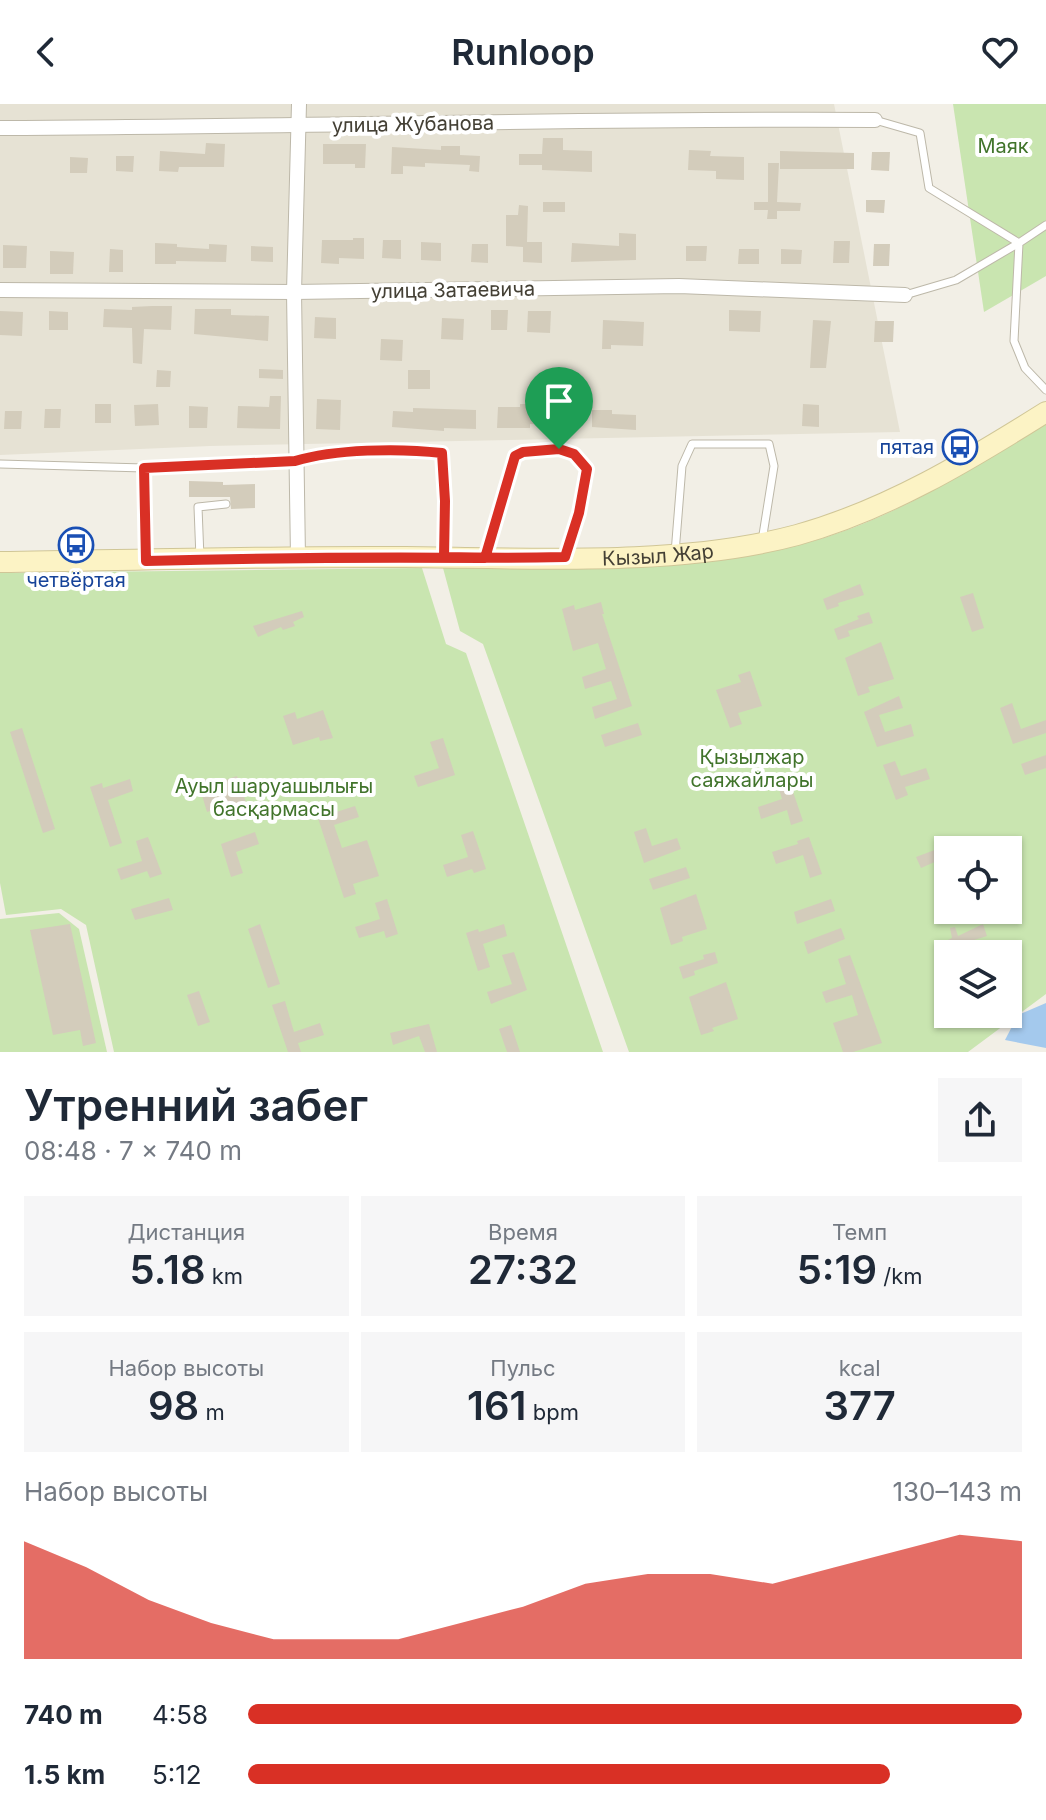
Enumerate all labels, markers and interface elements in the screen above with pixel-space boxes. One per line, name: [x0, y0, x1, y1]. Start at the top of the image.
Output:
icon: back: [24, 30, 68, 74]
text: Runloop: [451, 30, 595, 74]
icon: heart: [978, 30, 1022, 74]
street label: улица Жубанова: [332, 111, 494, 137]
park label: Маяк: [977, 134, 1029, 158]
street label: улица Затаевича: [371, 277, 535, 303]
pin: [525, 367, 593, 449]
icon: arrive: [537, 379, 581, 423]
bus stop icon: пятая: [941, 428, 979, 466]
place label: пятая: [880, 435, 934, 459]
bus stop icon: четвёртая: [57, 526, 95, 564]
street label: Кызыл Жар: [602, 539, 715, 570]
place label: четвёртая: [26, 568, 126, 592]
park label: Қызылжар саяжайлары: [691, 745, 813, 792]
park label: Ауыл шаруашылығы басқармасы: [175, 774, 373, 821]
map controls: [934, 836, 1022, 1028]
button: locate: [934, 836, 1022, 924]
button: layers: [934, 940, 1022, 1028]
text: Утренний забег: [24, 1078, 368, 1132]
button: share: [938, 1078, 1022, 1162]
text: 08:48 · 7 × 740 m: [24, 1135, 242, 1166]
text: Дистанция: [128, 1219, 245, 1245]
text: Время: [488, 1219, 558, 1245]
text: Темп: [832, 1219, 887, 1245]
text: 5.18: [130, 1245, 206, 1294]
text: 27:32: [468, 1245, 578, 1294]
text: 5:19: [797, 1245, 877, 1294]
text: km: [206, 1263, 243, 1289]
text: /km: [877, 1263, 923, 1289]
text: Набор высоты: [108, 1355, 264, 1381]
text: Пульс: [490, 1355, 556, 1381]
text: kcal: [839, 1355, 881, 1381]
text: 98: [148, 1381, 199, 1430]
text: 161: [467, 1381, 527, 1430]
text: 377: [823, 1381, 896, 1430]
text: m: [199, 1399, 225, 1425]
text: bpm: [527, 1399, 579, 1425]
text: Набор высоты: [24, 1476, 208, 1507]
text: 130–143 m: [892, 1476, 1022, 1507]
text: 740 m: [24, 1699, 103, 1730]
text: 4:58: [152, 1699, 208, 1730]
text: 1.5 km: [24, 1759, 105, 1790]
text: 5:12: [152, 1759, 202, 1790]

